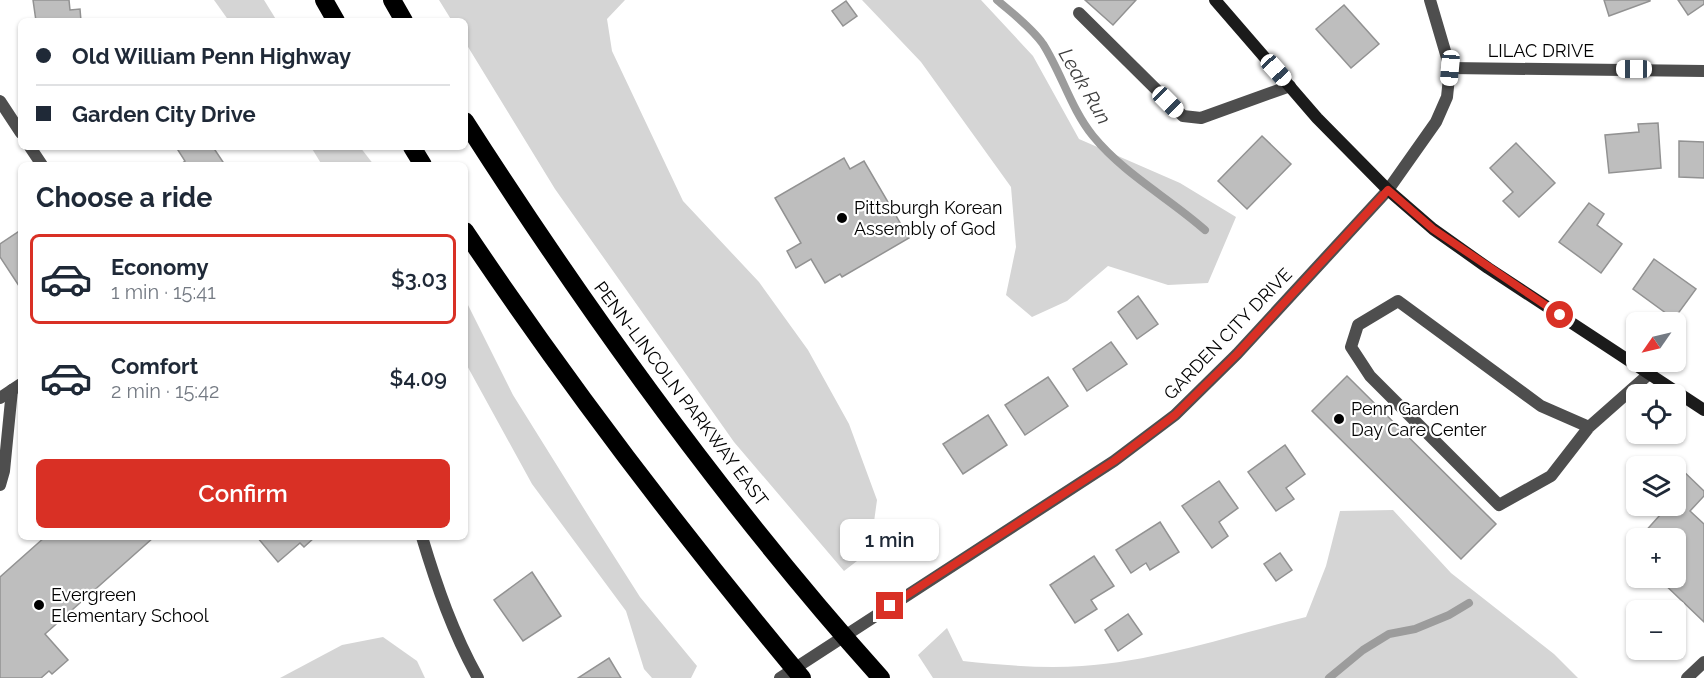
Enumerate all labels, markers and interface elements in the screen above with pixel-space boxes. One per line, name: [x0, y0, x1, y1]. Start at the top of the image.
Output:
street label: LILAC DRIVE: [1488, 40, 1594, 61]
text: Old William Penn Highway: [72, 43, 351, 69]
water label: Leak Run: [1054, 44, 1116, 128]
car: [1439, 49, 1461, 87]
car: [1257, 51, 1295, 89]
car: [1616, 60, 1652, 78]
car: [1149, 83, 1187, 121]
text: Garden City Drive: [72, 101, 256, 127]
text: Choose a ride: [36, 182, 212, 213]
place label: Pittsburgh Korean Assembly of God: [854, 197, 1003, 239]
marker: Pittsburgh Korean Assembly of God: [835, 211, 849, 225]
icon: car: [39, 252, 93, 306]
text: Economy: [111, 254, 209, 280]
street label: GARDEN CITY DRIVE: [1159, 263, 1296, 404]
text: $3.03: [391, 266, 447, 292]
street label: PENN-LINCOLN PARKWAY EAST: [590, 277, 773, 510]
text: 1 min · 15:41: [111, 280, 216, 304]
route start: [1546, 301, 1573, 328]
north arrow: [1626, 312, 1686, 372]
map controls: [1626, 312, 1686, 660]
icon: car: [39, 351, 93, 405]
text: Comfort: [111, 353, 198, 379]
text: $4.09: [390, 365, 447, 391]
text: 2 min · 15:42: [111, 379, 219, 403]
button: locate: [1626, 384, 1686, 444]
place label: Penn Garden Day Care Center: [1351, 398, 1487, 440]
marker: Penn Garden Day Care Center: [1332, 412, 1346, 426]
button: layers: [1626, 456, 1686, 516]
button: Confirm: [36, 459, 450, 528]
callout: 1 min: [840, 519, 940, 561]
text: 1 min: [865, 528, 914, 552]
button: +: [1626, 528, 1686, 588]
place label: Evergreen Elementary School: [51, 584, 209, 626]
route end: [876, 592, 903, 619]
marker: Evergreen Elementary School: [32, 598, 46, 612]
button: −: [1626, 600, 1686, 660]

